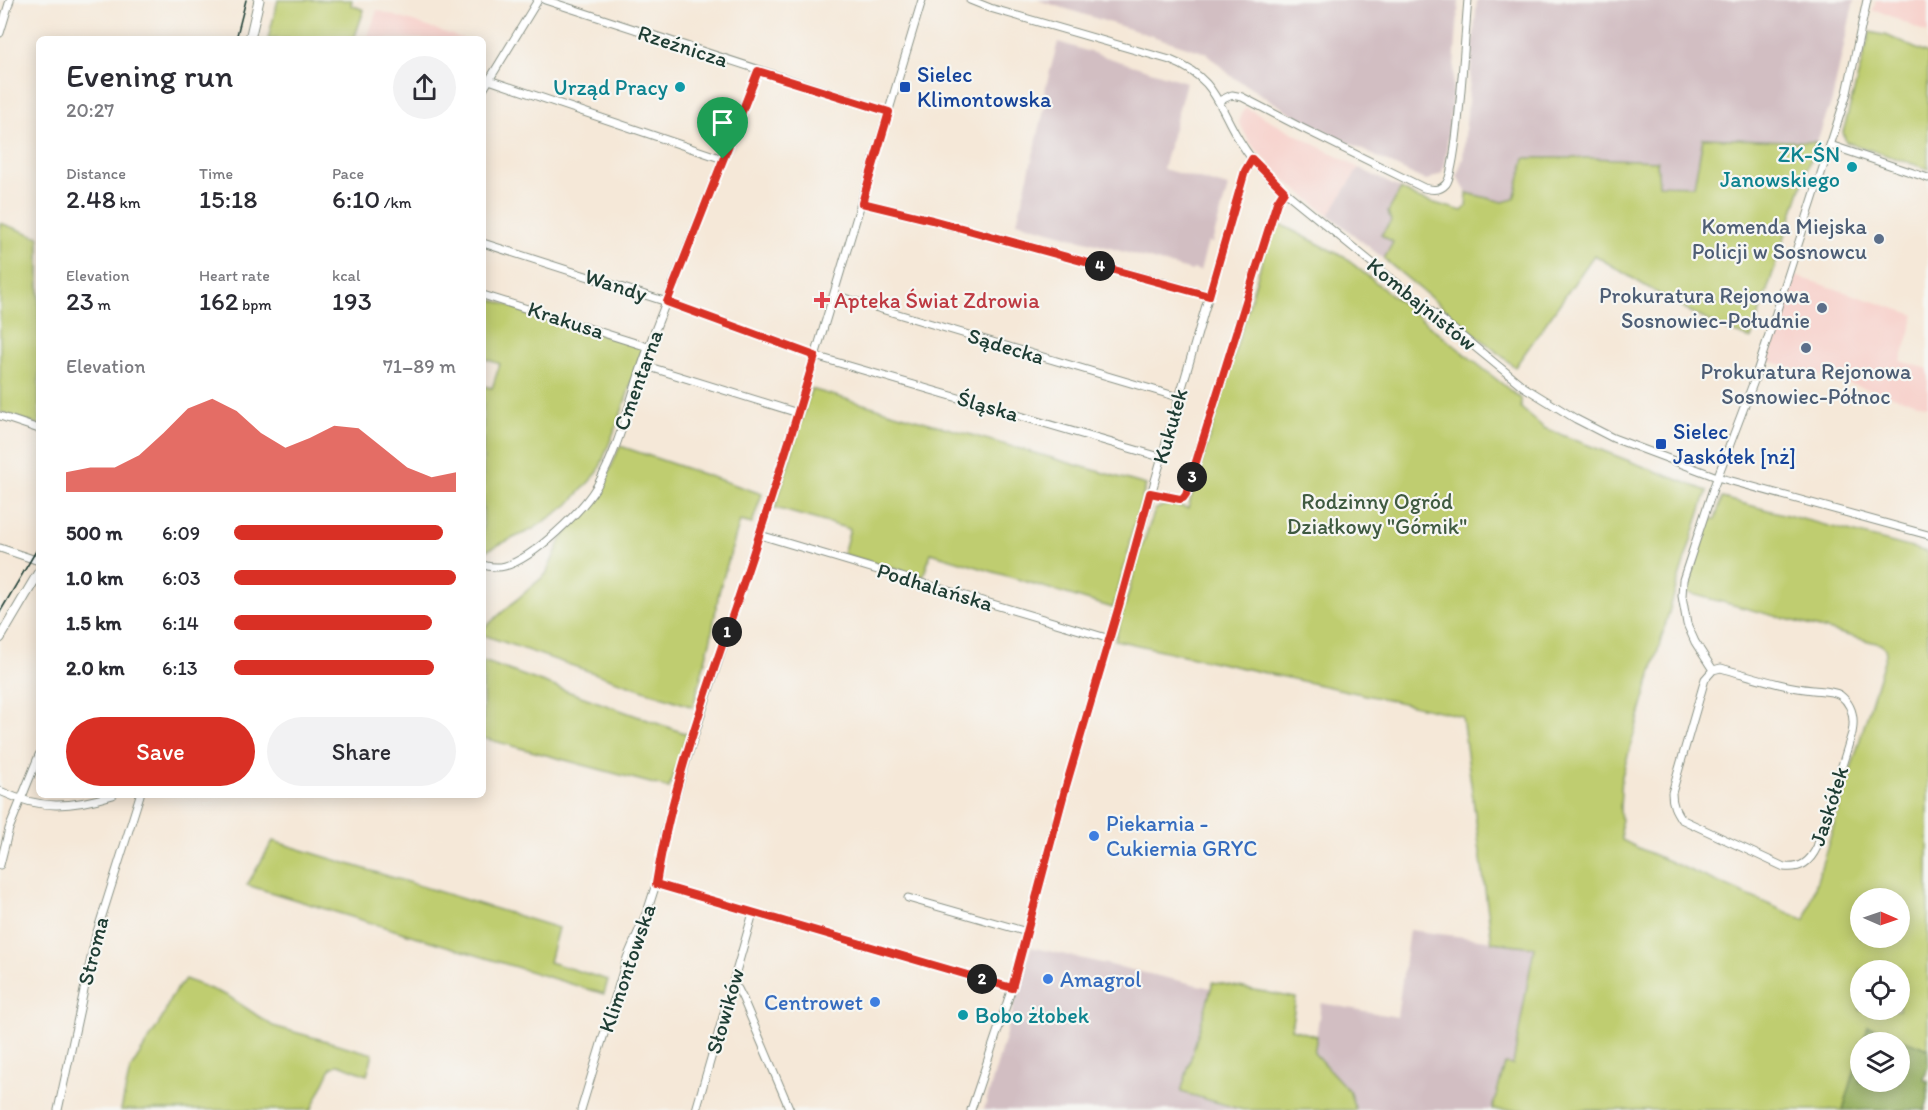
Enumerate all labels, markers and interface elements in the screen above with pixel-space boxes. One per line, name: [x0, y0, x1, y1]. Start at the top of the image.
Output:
street label: Rzeźnicza: [634, 19, 732, 73]
text: Evening run: [66, 56, 233, 95]
button: share: [393, 56, 456, 119]
place label: Sielec Klimontowska: [917, 61, 1052, 113]
place label: Urząd Pracy: [553, 74, 669, 101]
marker: Urząd Pracy: [673, 80, 687, 94]
marker: Sielec Klimontowska: [898, 80, 912, 94]
pin: [697, 97, 748, 159]
text: 20:27: [66, 98, 114, 122]
icon: arrive: [706, 106, 739, 139]
place label: ZK-ŚN Janowskiego: [1720, 141, 1840, 193]
marker: ZK-ŚN Janowskiego: [1845, 160, 1859, 174]
text: Distance: [66, 164, 126, 183]
text: Time: [199, 164, 233, 183]
text: Pace: [332, 164, 364, 183]
text: 2.48: [66, 183, 116, 215]
text: 15:18: [199, 183, 257, 215]
text: 6:10: [332, 183, 380, 215]
text: km: [116, 193, 141, 212]
text: /km: [380, 193, 412, 212]
place label: Komenda Miejska Policji w Sosnowcu: [1692, 213, 1868, 265]
marker: Komenda Miejska Policji w Sosnowcu: [1872, 232, 1886, 246]
pin: 4: [1085, 251, 1115, 281]
street label: Kombajnistów: [1362, 251, 1482, 357]
text: 4: [1095, 256, 1105, 275]
street label: Wandy: [581, 262, 651, 308]
text: Elevation: [66, 266, 130, 285]
text: Heart rate: [199, 266, 270, 285]
text: kcal: [332, 266, 360, 285]
place label: Prokuratura Rejonowa Sosnowiec-Południe: [1599, 282, 1811, 334]
text: 23: [66, 285, 94, 317]
text: 162: [199, 285, 239, 317]
text: 193: [332, 285, 372, 317]
place label: Apteka Świat Zdrowia: [834, 287, 1040, 314]
marker: Apteka Świat Zdrowia: [815, 293, 829, 307]
text: m: [94, 295, 111, 314]
text: bpm: [239, 295, 272, 314]
street label: Krakusa: [524, 295, 608, 345]
marker: Prokuratura Rejonowa Sosnowiec-Południe: [1815, 301, 1829, 315]
street label: Sądecka: [964, 322, 1048, 370]
street label: Cmentarna: [607, 325, 669, 434]
marker: Prokuratura Rejonowa Sosnowiec-Północ: [1799, 341, 1813, 355]
text: Elevation: [66, 354, 145, 378]
text: 71–89 m: [383, 354, 456, 378]
place label: Prokuratura Rejonowa Sosnowiec-Północ: [1700, 358, 1912, 410]
street label: Śląska: [954, 384, 1022, 428]
street label: Kukułek: [1146, 385, 1194, 467]
place label: Sielec Jaskółek [nż]: [1673, 418, 1796, 470]
marker: Sielec Jaskółek [nż]: [1654, 437, 1668, 451]
pin: 3: [1177, 462, 1207, 492]
text: 3: [1188, 467, 1196, 486]
park label: Rodzinny Ogród Działkowy "Górnik": [1287, 488, 1467, 540]
text: 500 m: [66, 521, 122, 545]
text: 6:09: [162, 521, 200, 545]
street label: Podhalańska: [874, 557, 997, 618]
text: 1.0 km: [66, 566, 123, 590]
text: 6:03: [162, 566, 201, 590]
text: 1.5 km: [66, 611, 122, 635]
text: 6:14: [162, 611, 199, 635]
pin: 1: [712, 617, 742, 647]
text: 1: [723, 622, 731, 641]
text: 2.0 km: [66, 656, 125, 680]
text: 6:13: [162, 656, 198, 680]
button: Save: [66, 717, 255, 786]
button: Share: [267, 717, 456, 786]
street label: Jaskółek: [1803, 762, 1855, 849]
place label: Piekarnia - Cukiernia GRYC: [1106, 810, 1257, 862]
marker: Piekarnia - Cukiernia GRYC: [1087, 829, 1101, 843]
north arrow: [1850, 888, 1910, 948]
map controls: [1850, 888, 1910, 1092]
street label: Klimontowska: [592, 900, 662, 1036]
street label: Stroma: [71, 914, 115, 988]
button: locate: [1850, 960, 1910, 1020]
pin: 2: [967, 964, 997, 994]
street label: Słowików: [700, 965, 750, 1057]
place label: Amagrol: [1060, 966, 1141, 993]
text: 2: [978, 969, 986, 988]
marker: Amagrol: [1041, 972, 1055, 986]
place label: Centrowet: [764, 989, 863, 1016]
marker: Centrowet: [868, 995, 882, 1009]
place label: Bobo żłobek: [975, 1002, 1090, 1029]
marker: Bobo żłobek: [956, 1008, 970, 1022]
button: layers: [1850, 1032, 1910, 1092]

